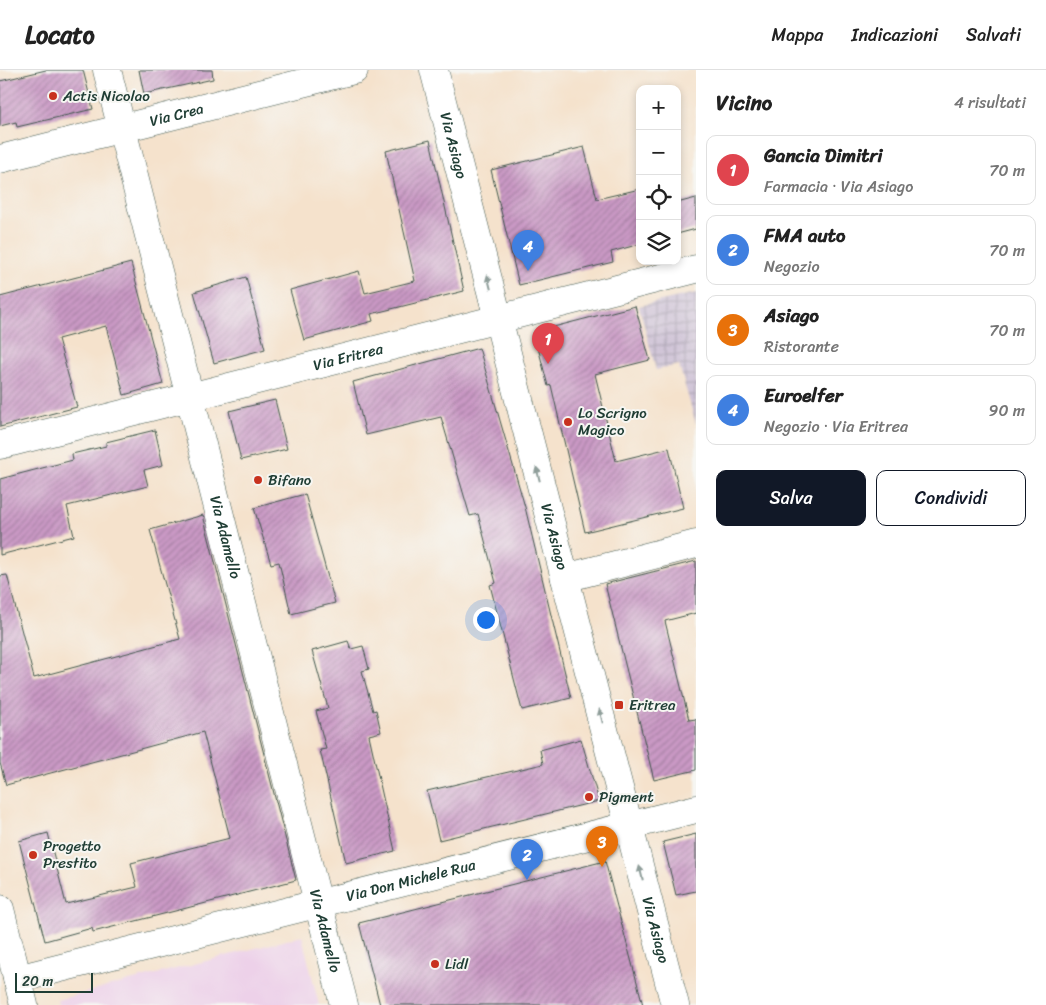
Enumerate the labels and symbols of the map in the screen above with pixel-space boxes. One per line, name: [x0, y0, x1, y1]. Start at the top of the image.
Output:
place label: Actis Nicolao: [62, 83, 150, 109]
marker: Actis Nicolao: [47, 90, 59, 102]
street label: Via Crea: [147, 95, 207, 134]
street label: Via Asiago: [432, 109, 475, 182]
pin: 4: [512, 230, 544, 271]
one-way arrow: [485, 275, 493, 290]
pin: 1: [532, 323, 564, 364]
street label: Via Eritrea: [310, 336, 386, 378]
place label: Lo Scrigno Magico: [578, 400, 647, 443]
marker: Lo Scrigno Magico: [562, 416, 574, 428]
one-way arrow: [534, 466, 542, 481]
place label: Bifano: [268, 467, 312, 493]
marker: Bifano: [252, 474, 264, 486]
street label: Via Adamello: [202, 493, 249, 582]
street label: Via Asiago: [533, 501, 575, 573]
your location: [473, 607, 499, 633]
place label: Eritrea: [629, 692, 676, 718]
marker: Eritrea: [613, 699, 625, 711]
one-way arrow: [596, 708, 604, 723]
place label: Pigment: [599, 784, 654, 810]
marker: Pigment: [583, 791, 595, 803]
pin: 3: [586, 826, 618, 867]
place label: Progetto Prestito: [43, 833, 102, 876]
pin: 2: [511, 839, 543, 880]
marker: Progetto Prestito: [27, 849, 39, 861]
street label: Via Don Michele Rua: [343, 852, 479, 909]
one-way arrow: [637, 866, 645, 881]
street label: Via Adamello: [302, 886, 348, 976]
street label: Via Asiago: [635, 894, 677, 966]
place label: Lidl: [445, 951, 469, 977]
marker: Lidl: [429, 958, 441, 970]
scale bar: [15, 970, 92, 993]

